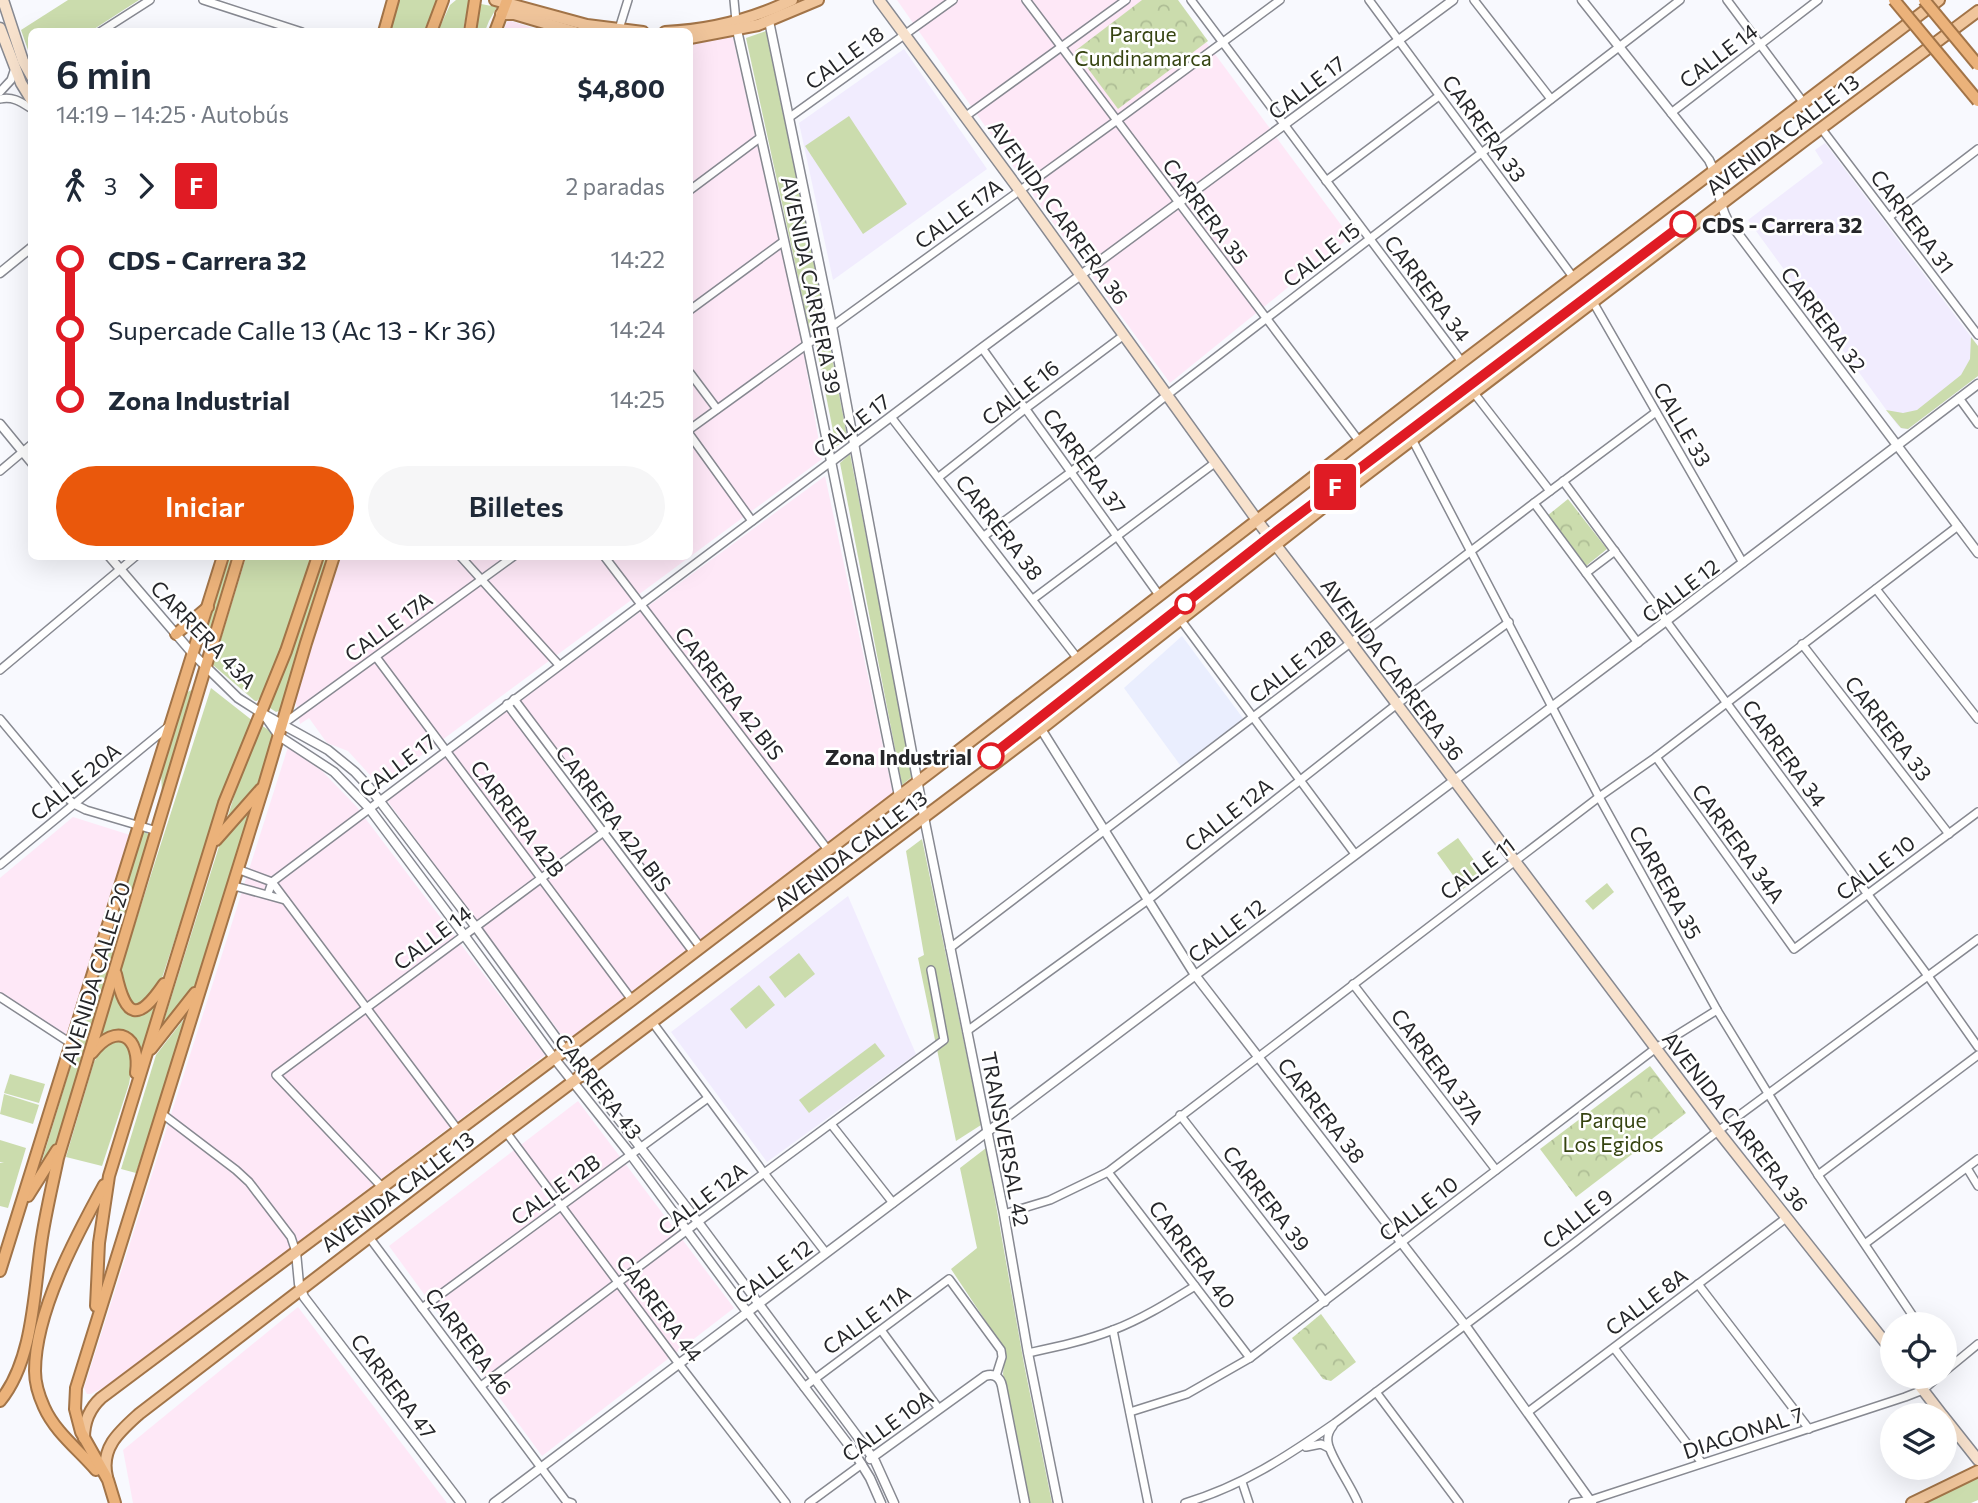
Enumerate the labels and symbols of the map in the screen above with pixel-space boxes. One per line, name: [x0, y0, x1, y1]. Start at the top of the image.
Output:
street label: CALLE 14: [1674, 17, 1762, 92]
street label: CALLE 18: [800, 20, 888, 94]
park label: Parque Cundinamarca: [1074, 21, 1212, 70]
street label: CALLE 17: [1263, 50, 1349, 124]
street label: AVENIDA CALLE 13: [1700, 68, 1864, 200]
street label: CARRERA 33: [1438, 70, 1532, 186]
street label: AVENIDA CARRERA 36: [984, 115, 1134, 309]
street label: CARRERA 35: [1158, 153, 1254, 269]
street label: CARRERA 31: [1866, 164, 1960, 278]
street label: CALLE 17A: [909, 173, 1007, 253]
street label: AVENIDA CARRERA 39: [777, 174, 847, 396]
marker: CDS - Carrera 32: [1670, 211, 1696, 237]
place label: CDS - Carrera 32: [1702, 212, 1862, 237]
street label: CALLE 15: [1278, 216, 1364, 292]
street label: CARRERA 34: [1380, 230, 1476, 346]
street label: CARRERA 32: [1776, 261, 1872, 377]
street label: CALLE 16: [976, 354, 1064, 430]
street label: CALLE 33: [1649, 377, 1717, 471]
street label: CALLE 17: [808, 388, 894, 462]
street label: CARRERA 37: [1038, 403, 1132, 519]
line badge: F: [1312, 464, 1358, 510]
street label: CARRERA 38: [951, 469, 1049, 585]
street label: CALLE 12: [1637, 553, 1723, 627]
street label: AVENIDA CARRERA 36: [1316, 573, 1470, 765]
street label: CARRERA 43A: [146, 575, 262, 693]
street label: CALLE 17A: [339, 586, 437, 666]
unlabelled marker: [1175, 594, 1195, 614]
street label: CARRERA 42 BIS: [670, 622, 790, 764]
street label: CALLE 12B: [1243, 624, 1341, 708]
street label: CARRERA 33: [1840, 671, 1938, 785]
street label: CARRERA 34: [1738, 694, 1833, 812]
street label: CALLE 17: [354, 728, 440, 802]
street label: CALLE 20A: [25, 737, 125, 825]
street label: CARRERA 42A BIS: [551, 740, 677, 896]
marker: Zona Industrial: [978, 743, 1004, 769]
place label: Zona Industrial: [825, 744, 972, 769]
street label: CARRERA 42B: [466, 755, 570, 881]
street label: CALLE 12A: [1179, 772, 1277, 856]
street label: CARRERA 34A: [1687, 779, 1791, 907]
street label: AVENIDA CALLE 13: [768, 784, 932, 916]
street label: CARRERA 35: [1624, 821, 1708, 943]
street label: CALLE 10: [1831, 829, 1919, 905]
street label: CALLE 11: [1435, 832, 1519, 904]
street label: AVENIDA CALLE 20: [55, 879, 135, 1067]
street label: CALLE 12: [1183, 893, 1269, 967]
street label: CALLE 14: [388, 899, 476, 974]
street label: CARRERA 37A: [1387, 1003, 1489, 1129]
street label: AVENIDA CARRERA 36: [1658, 1026, 1814, 1216]
street label: CARRERA 43: [550, 1028, 648, 1144]
street label: TRANSVERSAL 42: [977, 1049, 1035, 1229]
street label: CARRERA 38: [1273, 1052, 1371, 1168]
park label: Parque Los Egidos: [1562, 1107, 1664, 1156]
street label: AVENIDA CALLE 13: [315, 1125, 479, 1257]
street label: CARRERA 39: [1218, 1140, 1316, 1256]
street label: CALLE 12B: [506, 1148, 604, 1230]
street label: CALLE 12A: [653, 1157, 751, 1239]
street label: CALLE 10: [1374, 1170, 1462, 1246]
street label: CALLE 9: [1537, 1183, 1617, 1253]
street label: CARRERA 40: [1144, 1195, 1242, 1313]
street label: CALLE 12: [730, 1234, 816, 1308]
street label: CARRERA 44: [612, 1250, 709, 1367]
street label: CALLE 8A: [1600, 1262, 1692, 1340]
street label: CALLE 11A: [817, 1279, 915, 1359]
street label: CARRERA 46: [421, 1283, 517, 1399]
street label: CARRERA 47: [346, 1328, 442, 1444]
street label: CALLE 10A: [837, 1384, 937, 1466]
street label: DIAGONAL 7: [1680, 1401, 1806, 1463]

